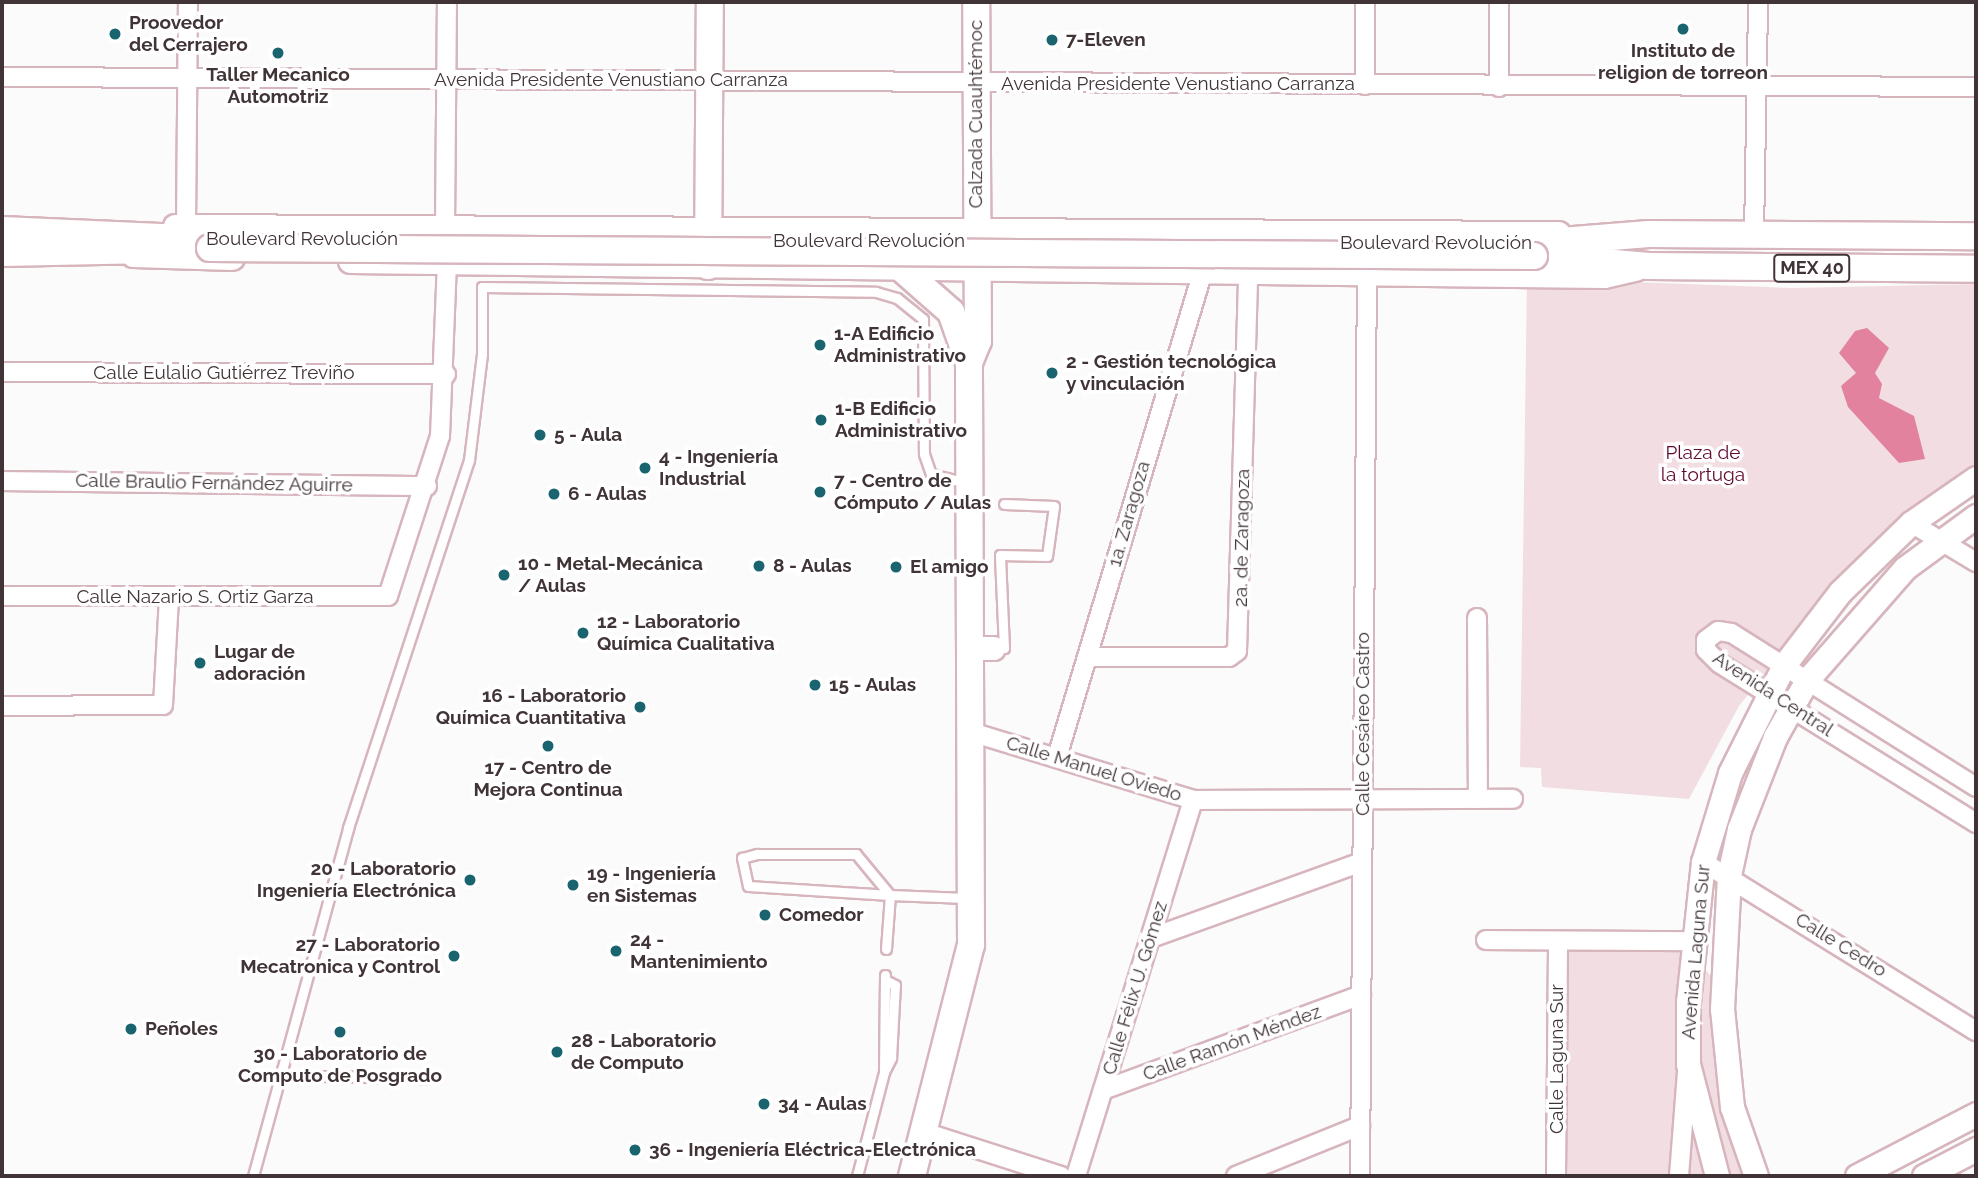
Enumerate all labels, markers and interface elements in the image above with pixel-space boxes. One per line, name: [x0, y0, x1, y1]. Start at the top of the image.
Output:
place label: Proovedor del Cerrajero: [129, 12, 248, 56]
street label: Calzada Cuauhtémoc: [965, 20, 987, 208]
marker: Instituto de religion de torreon: [1675, 21, 1691, 37]
marker: Proovedor del Cerrajero: [107, 26, 123, 42]
place label: 7-Eleven: [1066, 29, 1146, 51]
marker: 7-Eleven: [1044, 32, 1060, 48]
place label: Instituto de religion de torreon: [1598, 40, 1768, 84]
marker: Taller Mecanico Automotriz: [270, 45, 286, 61]
place label: Taller Mecanico Automotriz: [206, 64, 350, 108]
street label: Avenida Presidente Venustiano Carranza: [434, 69, 788, 91]
street label: Avenida Presidente Venustiano Carranza: [1001, 73, 1355, 95]
street label: Boulevard Revolución: [206, 228, 398, 250]
street label: Boulevard Revolución: [773, 230, 965, 252]
street label: Boulevard Revolución: [1340, 232, 1532, 254]
road number: MEX 40: [1772, 254, 1852, 282]
place label: 1-A Edificio Administrativo: [834, 323, 966, 367]
marker: 1-A Edificio Administrativo: [812, 337, 828, 353]
place label: 2 - Gestión tecnológica y vinculación: [1066, 351, 1276, 395]
street label: Calle Eulalio Gutiérrez Treviño: [93, 362, 355, 384]
marker: 2 - Gestión tecnológica y vinculación: [1044, 365, 1060, 381]
place label: 1-B Edificio Administrativo: [835, 398, 967, 442]
marker: 1-B Edificio Administrativo: [813, 412, 829, 428]
place label: 5 - Aula: [554, 424, 623, 446]
marker: 5 - Aula: [532, 427, 548, 443]
park label: Plaza de la tortuga: [1661, 442, 1745, 486]
place label: 4 - Ingeniería Industrial: [659, 446, 778, 490]
street label: 1a. Zaragoza: [1103, 459, 1155, 569]
marker: 4 - Ingeniería Industrial: [637, 460, 653, 476]
street label: Calle Braulio Fernández Aguirre: [75, 469, 353, 497]
street label: 2a. de Zaragoza: [1229, 469, 1255, 607]
place label: 7 - Centro de Cómputo / Aulas: [834, 470, 992, 514]
place label: 6 - Aulas: [568, 483, 647, 505]
marker: 7 - Centro de Cómputo / Aulas: [812, 484, 828, 500]
marker: 6 - Aulas: [546, 486, 562, 502]
place label: 10 - Metal-Mecánica / Aulas: [518, 553, 703, 597]
place label: 8 - Aulas: [773, 555, 852, 577]
place label: El amigo: [910, 556, 989, 578]
marker: 8 - Aulas: [751, 558, 767, 574]
marker: El amigo: [888, 559, 904, 575]
marker: 10 - Metal-Mecánica / Aulas: [496, 567, 512, 583]
street label: Calle Nazario S. Ortiz Garza: [76, 586, 314, 608]
place label: 12 - Laboratorio Química Cualitativa: [597, 611, 775, 655]
marker: 12 - Laboratorio Química Cualitativa: [575, 625, 591, 641]
street label: Calle Cesáreo Castro: [1352, 632, 1374, 816]
place label: Lugar de adoración: [214, 641, 305, 685]
street label: Avenida Central: [1708, 647, 1838, 741]
marker: Lugar de adoración: [192, 655, 208, 671]
place label: 15 - Aulas: [829, 674, 917, 696]
marker: 15 - Aulas: [807, 677, 823, 693]
place label: 16 - Laboratorio Química Cuantitativa: [436, 685, 626, 729]
marker: 16 - Laboratorio Química Cuantitativa: [632, 699, 648, 715]
street label: Calle Manuel Oviedo: [1003, 731, 1185, 807]
marker: 17 - Centro de Mejora Continua: [540, 738, 556, 754]
place label: 17 - Centro de Mejora Continua: [473, 757, 623, 801]
place label: 20 - Laboratorio Ingeniería Electrónica: [257, 858, 456, 902]
place label: 19 - Ingeniería en Sistemas: [587, 863, 716, 907]
street label: Avenida Laguna Sur: [1677, 864, 1715, 1040]
marker: 20 - Laboratorio Ingeniería Electrónica: [462, 872, 478, 888]
marker: 19 - Ingeniería en Sistemas: [565, 877, 581, 893]
street label: Calle Félix U. Gómez: [1098, 898, 1172, 1078]
place label: Comedor: [779, 904, 864, 926]
marker: Comedor: [757, 907, 773, 923]
street label: Calle Cedro: [1791, 908, 1891, 982]
place label: 24 - Mantenimiento: [630, 929, 768, 973]
place label: 27 - Laboratorio Mecatronica y Control: [239, 934, 440, 978]
marker: 24 - Mantenimiento: [608, 943, 624, 959]
marker: 27 - Laboratorio Mecatronica y Control: [446, 948, 462, 964]
street label: Calle Laguna Sur: [1546, 984, 1568, 1134]
street label: Calle Ramón Méndez: [1140, 1000, 1324, 1086]
place label: Peñoles: [145, 1018, 218, 1040]
marker: Peñoles: [123, 1021, 139, 1037]
marker: 30 - Laboratorio de Computo de Posgrado: [332, 1024, 348, 1040]
place label: 28 - Laboratorio de Computo: [571, 1030, 716, 1074]
place label: 30 - Laboratorio de Computo de Posgrado: [238, 1043, 442, 1087]
marker: 28 - Laboratorio de Computo: [549, 1044, 565, 1060]
place label: 34 - Aulas: [778, 1093, 867, 1115]
marker: 34 - Aulas: [756, 1096, 772, 1112]
place label: 36 - Ingeniería Eléctrica-Electrónica: [649, 1139, 976, 1161]
marker: 36 - Ingeniería Eléctrica-Electrónica: [627, 1142, 643, 1158]

